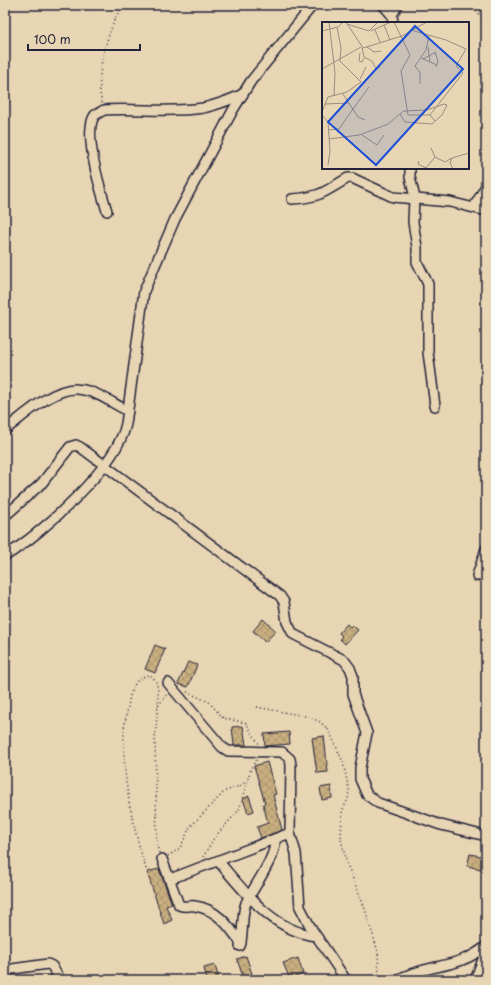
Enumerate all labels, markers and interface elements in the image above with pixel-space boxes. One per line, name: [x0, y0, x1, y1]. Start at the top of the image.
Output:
inset map: [322, 22, 469, 169]
scale bar: [28, 26, 140, 52]
text: 100 m: [34, 30, 71, 48]

